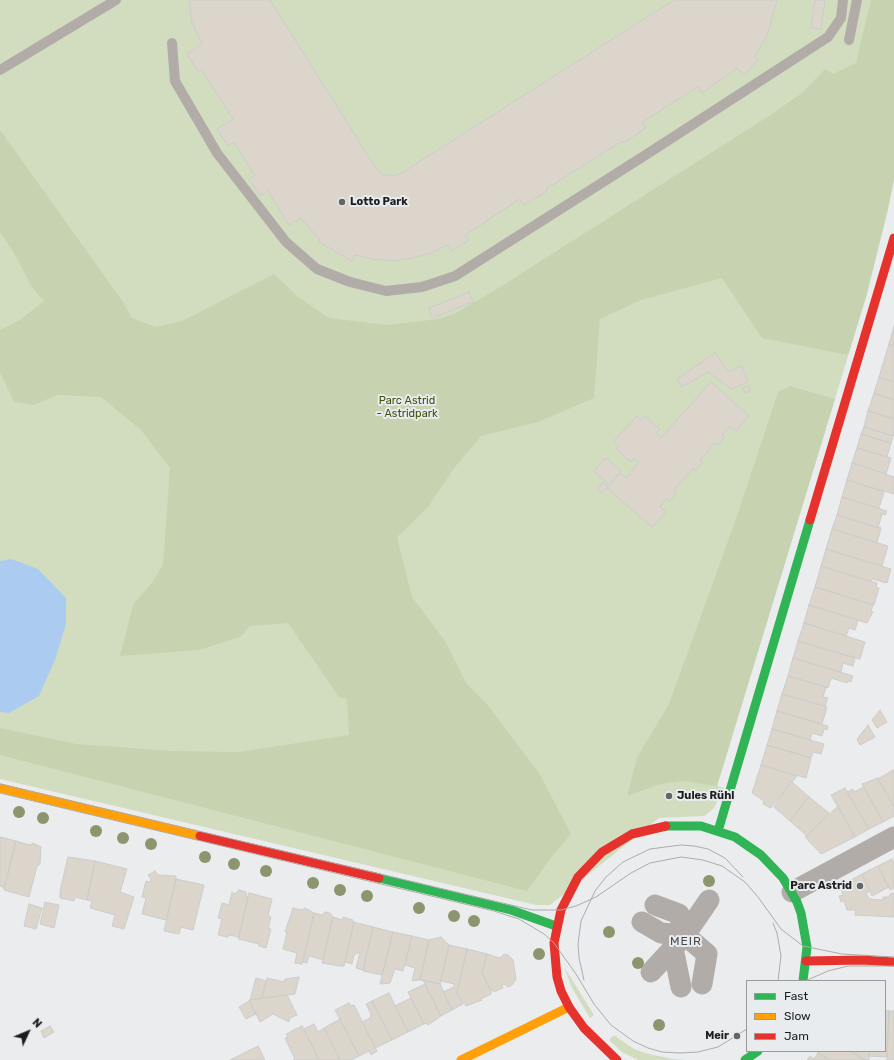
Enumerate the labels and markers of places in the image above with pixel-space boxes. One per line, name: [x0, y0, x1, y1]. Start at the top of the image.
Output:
place label: Lotto Park: [350, 195, 408, 209]
marker: Lotto Park: [337, 197, 347, 207]
place label: Jules Rühl: [677, 789, 734, 803]
marker: Jules Rühl: [664, 791, 674, 801]
place label: Parc Astrid: [790, 879, 852, 893]
marker: Parc Astrid: [855, 881, 865, 891]
place label: Meir: [705, 1029, 729, 1043]
marker: Meir: [732, 1031, 742, 1041]

